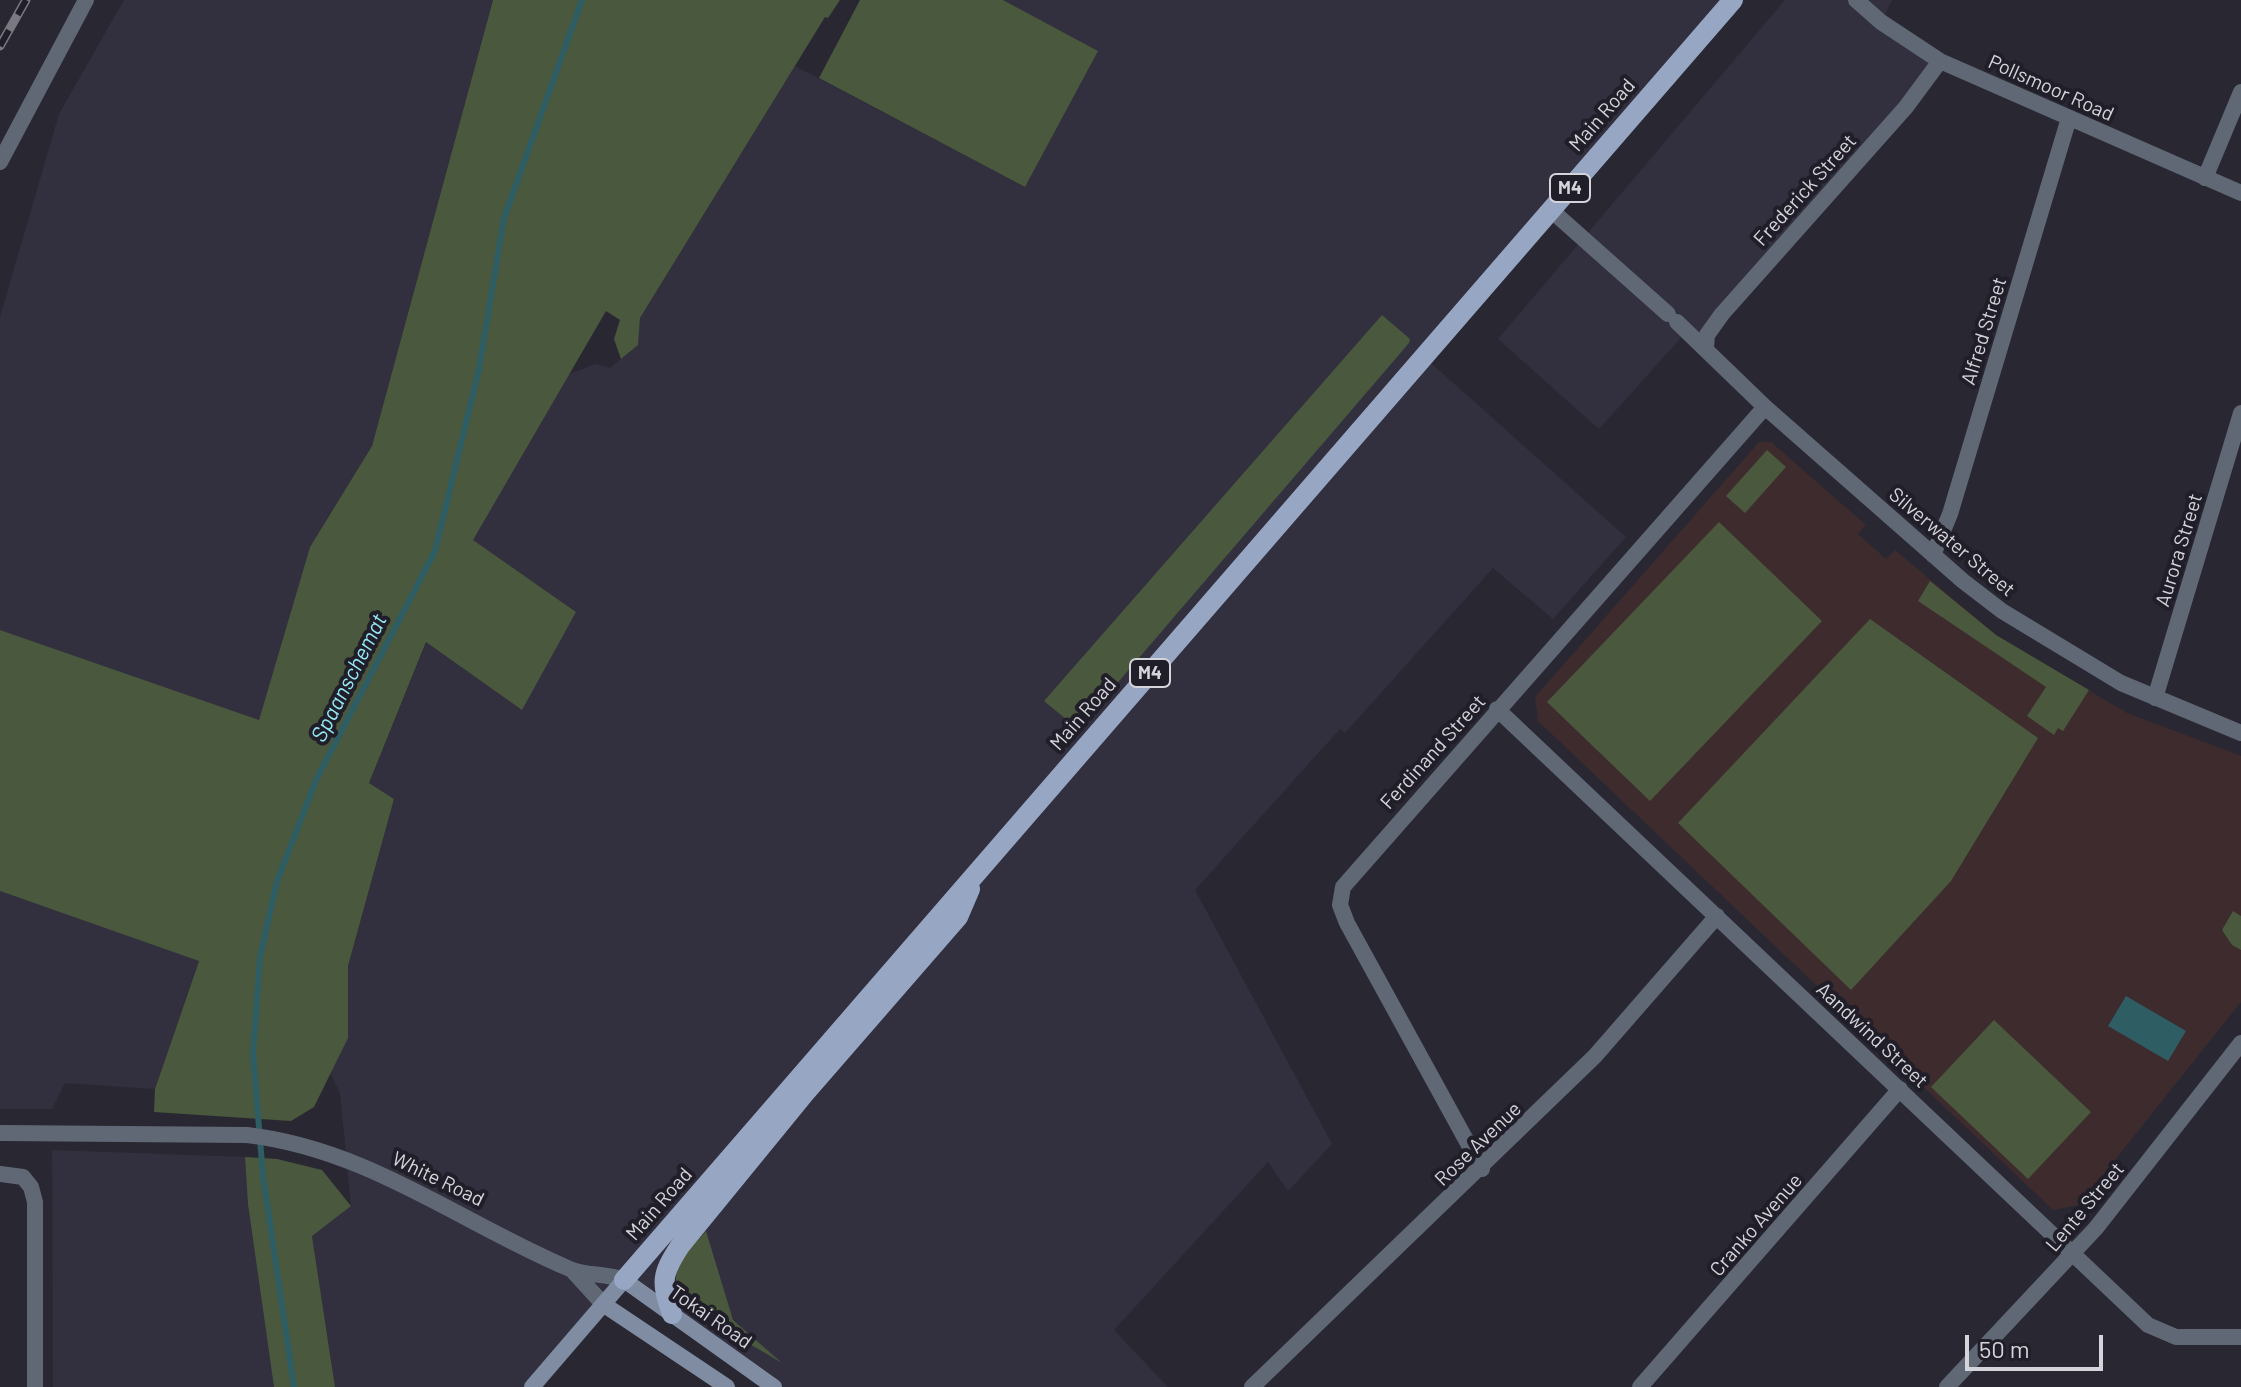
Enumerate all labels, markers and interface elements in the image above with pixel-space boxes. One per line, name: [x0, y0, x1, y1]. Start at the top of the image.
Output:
street label: Pollsmoor Road: [1985, 50, 2117, 126]
street label: Main Road: [1564, 74, 1640, 156]
street label: Frederick Street: [1749, 129, 1861, 251]
road number: M4: [1550, 174, 1590, 202]
street label: Alfred Street: [1956, 274, 2012, 388]
street label: Silverwater Street: [1884, 482, 2020, 602]
street label: Aurora Street: [2150, 491, 2208, 609]
water label: Spaanschemat: [305, 610, 393, 746]
road number: M4: [1130, 659, 1170, 687]
street label: Main Road: [1045, 673, 1121, 755]
street label: Ferdinand Street: [1375, 690, 1491, 814]
street label: Aandwind Street: [1811, 977, 1933, 1093]
street label: Rose Avenue: [1430, 1097, 1526, 1191]
street label: White Road: [388, 1146, 488, 1212]
street label: Lente Street: [2041, 1158, 2129, 1256]
street label: Main Road: [621, 1163, 697, 1245]
street label: Cranko Avenue: [1705, 1169, 1807, 1281]
street label: Tokai Road: [666, 1280, 756, 1354]
scale bar: [1969, 1319, 2107, 1369]
text: 50 m: [1979, 1334, 2030, 1363]

